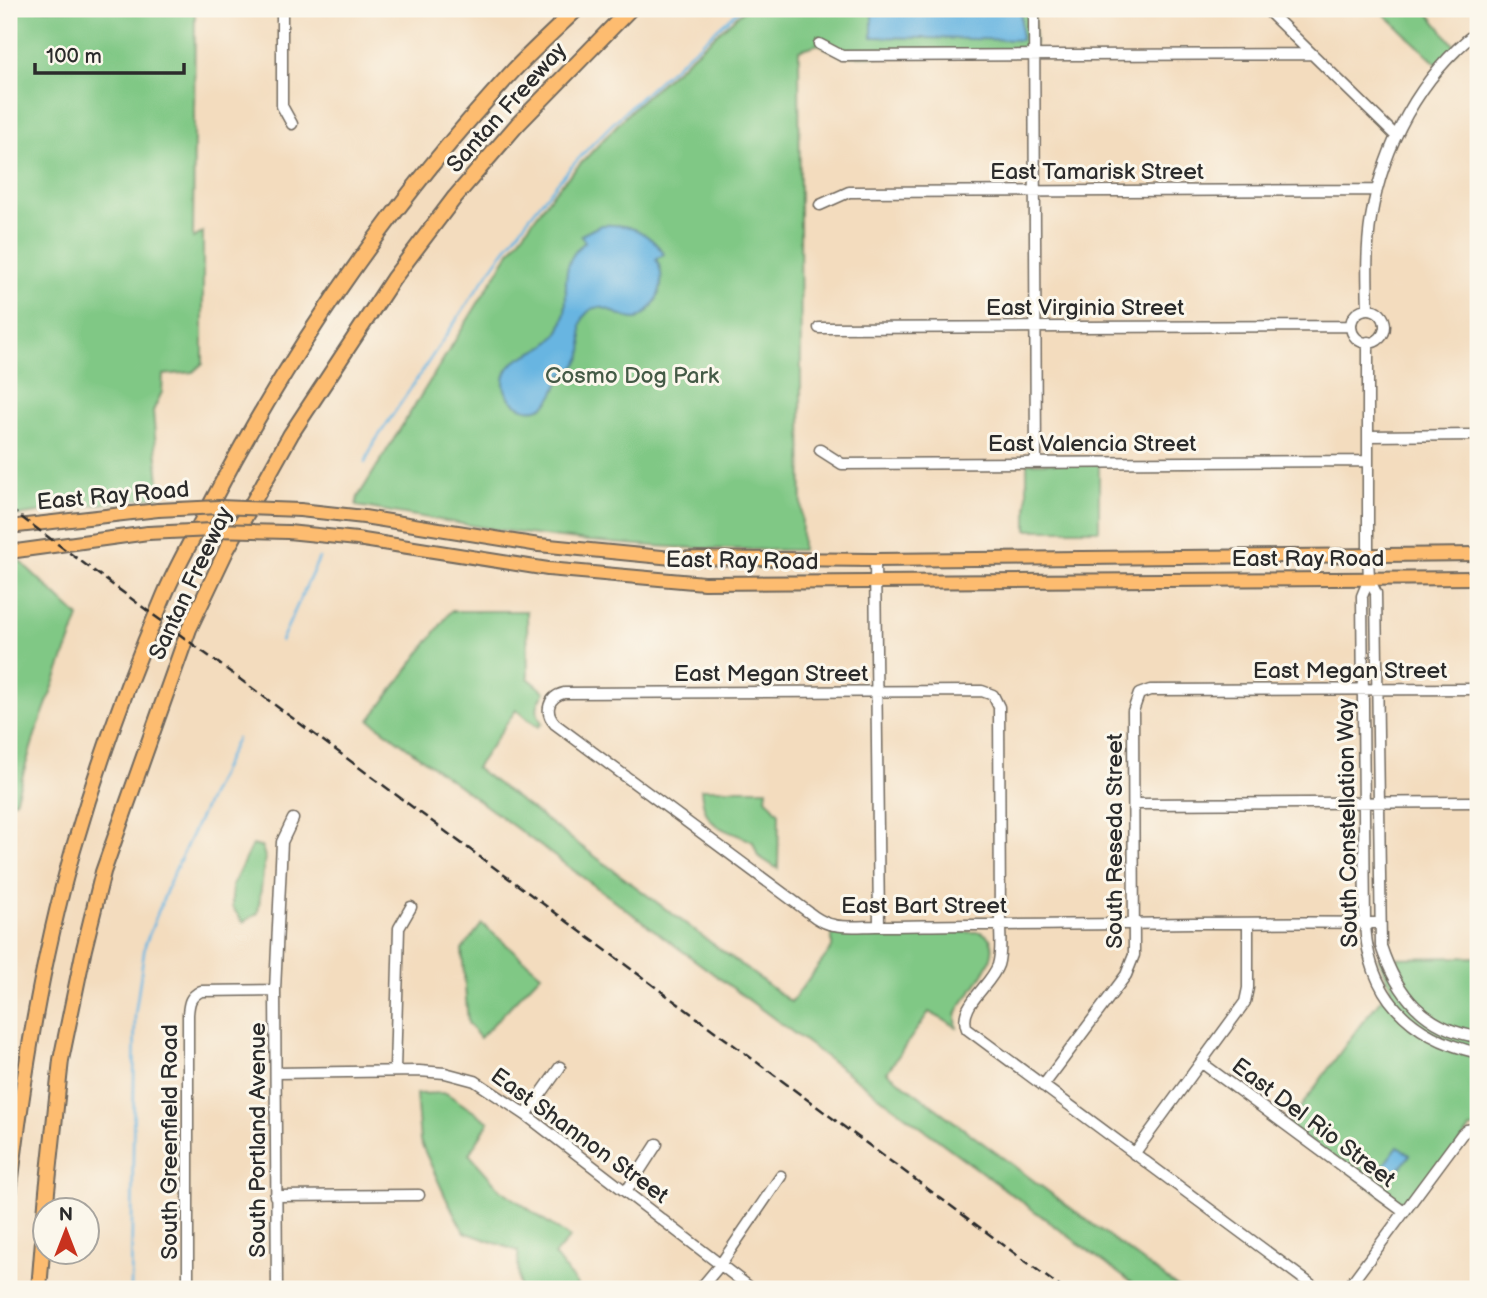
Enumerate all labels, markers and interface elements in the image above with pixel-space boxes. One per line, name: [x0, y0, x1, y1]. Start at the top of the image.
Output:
scale bar: [35, 32, 184, 76]
street label: Santan Freeway: [441, 36, 573, 179]
text: 100 m: [46, 44, 102, 69]
street label: East Tamarisk Street: [990, 158, 1204, 186]
street label: East Virginia Street: [986, 294, 1184, 322]
park label: Cosmo Dog Park: [545, 362, 720, 390]
street label: East Valencia Street: [988, 430, 1196, 458]
street label: East Ray Road: [36, 475, 190, 517]
street label: Santan Freeway: [143, 502, 239, 665]
street label: East Ray Road: [1232, 545, 1384, 573]
street label: East Ray Road: [665, 546, 819, 576]
street label: East Megan Street: [1253, 657, 1447, 685]
street label: East Megan Street: [674, 660, 868, 688]
street label: South Constellation Way: [1332, 698, 1364, 948]
street label: South Reseda Street: [1101, 733, 1129, 949]
street label: East Bart Street: [841, 892, 1007, 920]
street label: South Portland Avenue: [244, 1022, 272, 1258]
street label: South Greenfield Road: [156, 1024, 184, 1260]
street label: East Del Rio Street: [1226, 1052, 1401, 1194]
street label: East Shannon Street: [485, 1062, 674, 1210]
north arrow: [32, 1196, 102, 1266]
text: N: [59, 1204, 73, 1227]

